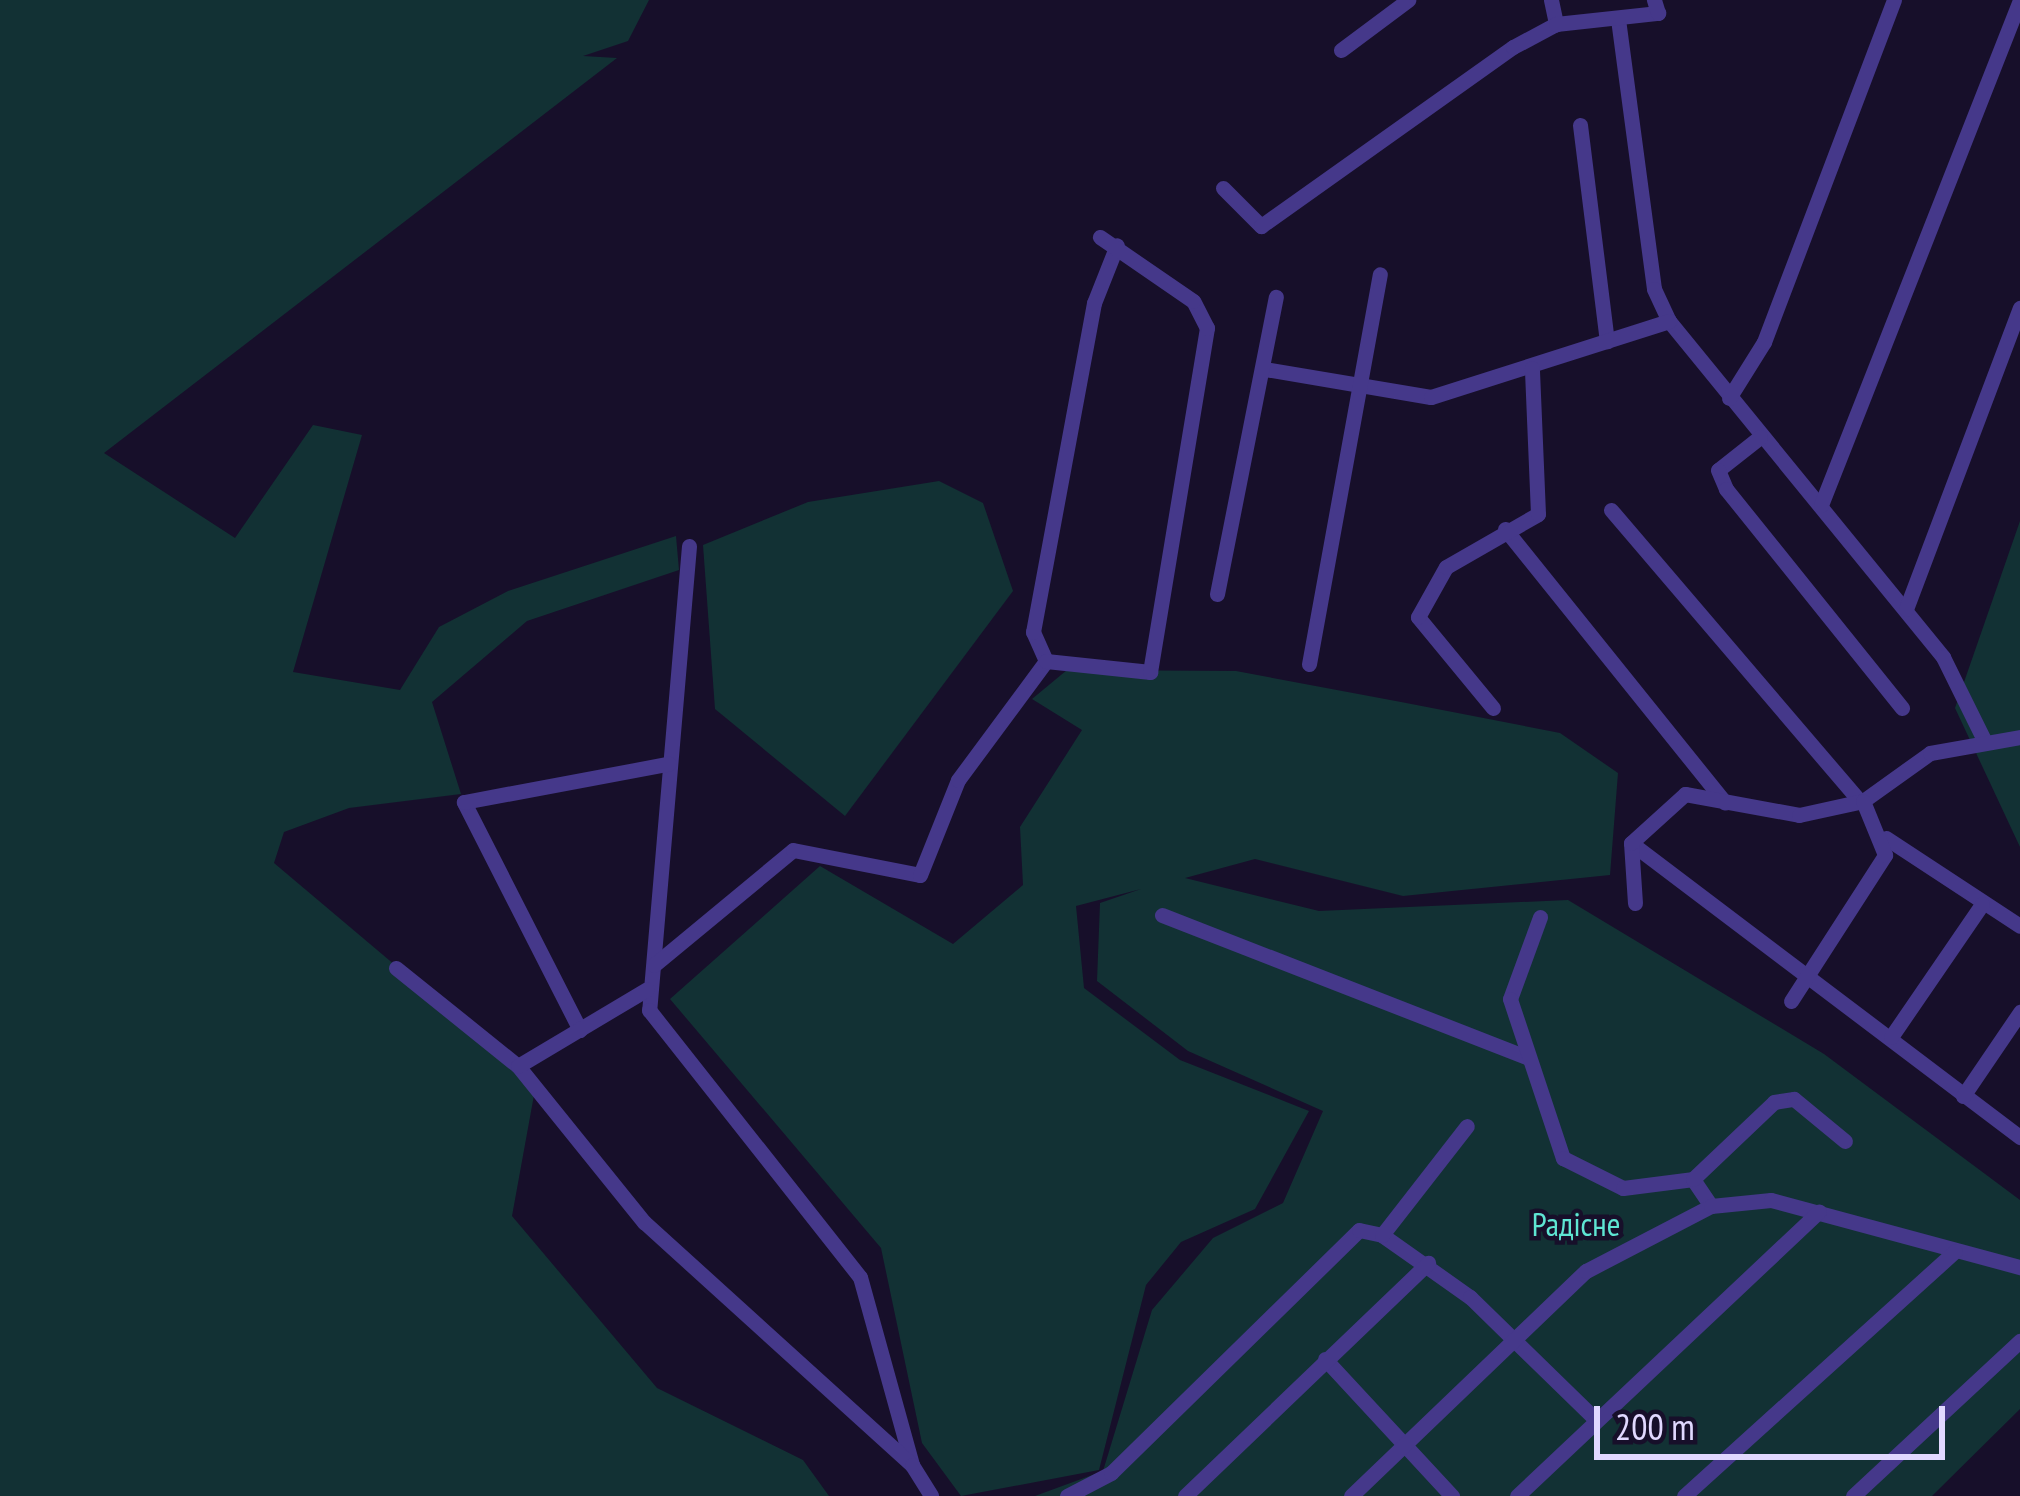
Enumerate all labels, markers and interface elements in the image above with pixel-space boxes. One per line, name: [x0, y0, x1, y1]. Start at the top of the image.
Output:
park label: Радісне: [1532, 1204, 1620, 1244]
scale bar: [1600, 1382, 1951, 1456]
text: 200 m: [1615, 1403, 1695, 1450]

